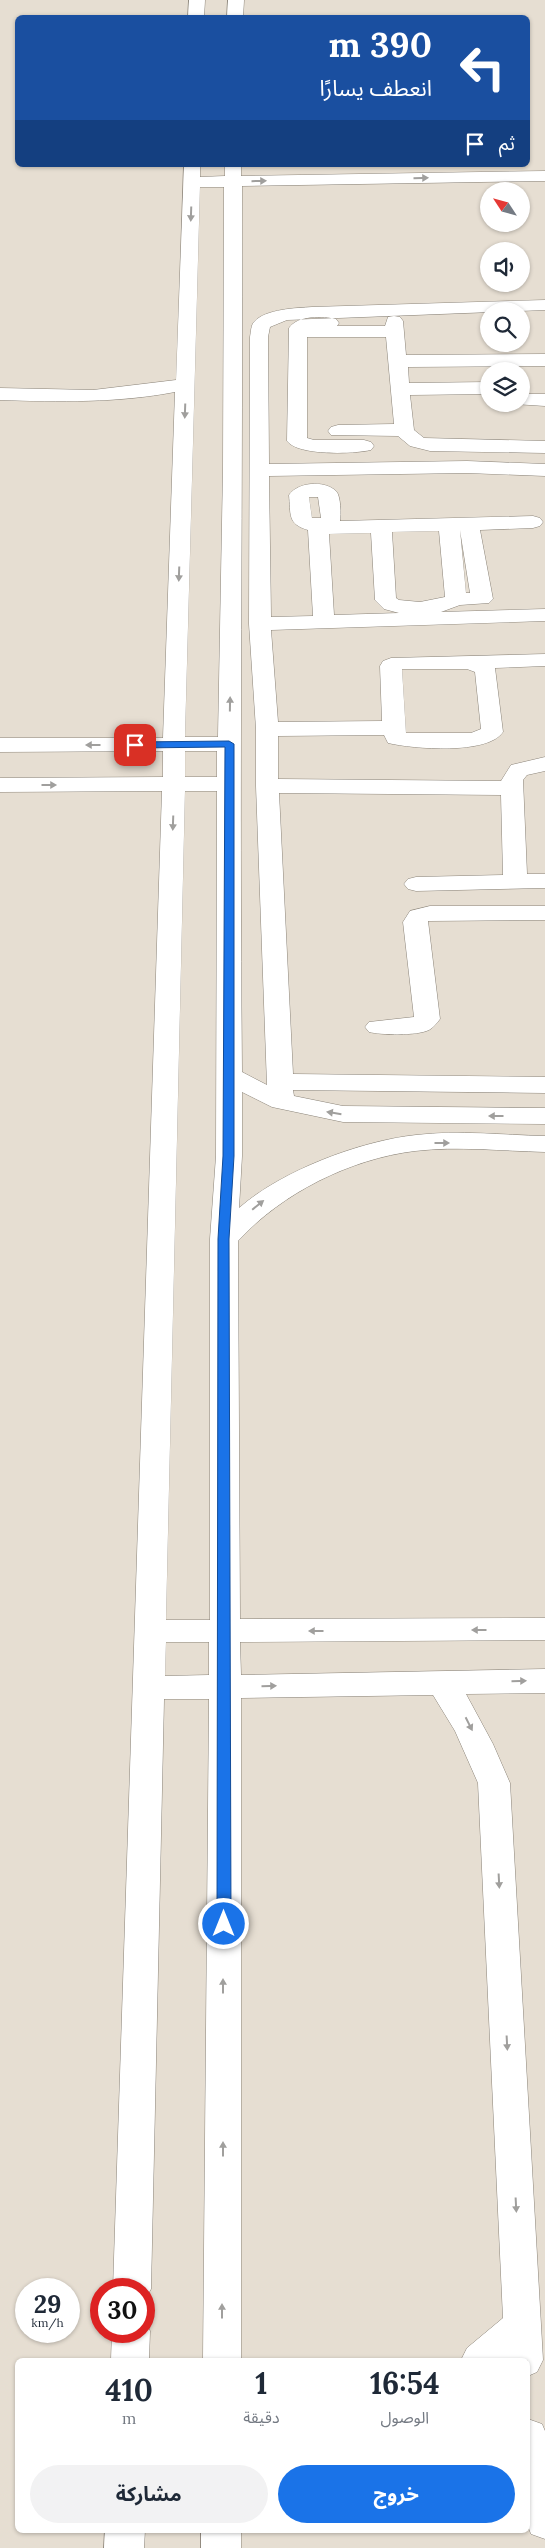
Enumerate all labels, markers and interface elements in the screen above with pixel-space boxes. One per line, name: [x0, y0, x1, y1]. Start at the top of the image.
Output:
text: 390 m: [329, 22, 432, 67]
icon: left: [450, 35, 515, 100]
text: انعطف يسارًا: [319, 74, 432, 102]
icon: arrive: [461, 130, 489, 158]
text: ثم: [499, 131, 515, 155]
one-way arrow: [413, 174, 429, 182]
one-way arrow: [251, 177, 267, 185]
north arrow: [480, 182, 530, 232]
map controls: [480, 182, 530, 412]
one-way arrow: [187, 206, 195, 222]
button: sound: [480, 242, 530, 292]
button: search: [480, 302, 530, 352]
button: layers: [480, 362, 530, 412]
one-way arrow: [181, 403, 189, 419]
one-way arrow: [175, 566, 183, 582]
one-way arrow: [226, 696, 234, 712]
pin: [114, 724, 156, 766]
icon: arrive: [121, 731, 149, 759]
one-way arrow: [85, 741, 101, 749]
one-way arrow: [41, 781, 57, 789]
one-way arrow: [169, 816, 177, 832]
one-way arrow: [326, 1108, 342, 1116]
one-way arrow: [488, 1112, 504, 1120]
one-way arrow: [435, 1139, 451, 1147]
one-way arrow: [251, 1199, 264, 1210]
one-way arrow: [471, 1626, 487, 1634]
one-way arrow: [308, 1627, 324, 1635]
one-way arrow: [511, 1677, 527, 1685]
one-way arrow: [261, 1682, 277, 1690]
one-way arrow: [465, 1716, 473, 1731]
one-way arrow: [495, 1873, 503, 1889]
position arrow: [197, 1897, 249, 1949]
one-way arrow: [219, 1978, 227, 1994]
one-way arrow: [504, 2035, 512, 2051]
one-way arrow: [219, 2141, 227, 2157]
one-way arrow: [512, 2198, 520, 2214]
speed limit sign: 30: [90, 2278, 155, 2343]
text: 29: [34, 2288, 61, 2320]
one-way arrow: [218, 2303, 226, 2319]
text: km/h: [31, 2315, 64, 2330]
text: 1: [255, 2364, 267, 2402]
text: 16:54: [370, 2364, 440, 2402]
text: 410: [105, 2371, 153, 2409]
text: دقيقة: [243, 2407, 280, 2427]
text: الوصول: [380, 2407, 429, 2427]
text: m: [122, 2408, 136, 2428]
button: مشاركة: [30, 2465, 268, 2523]
button: خروج: [278, 2465, 515, 2523]

